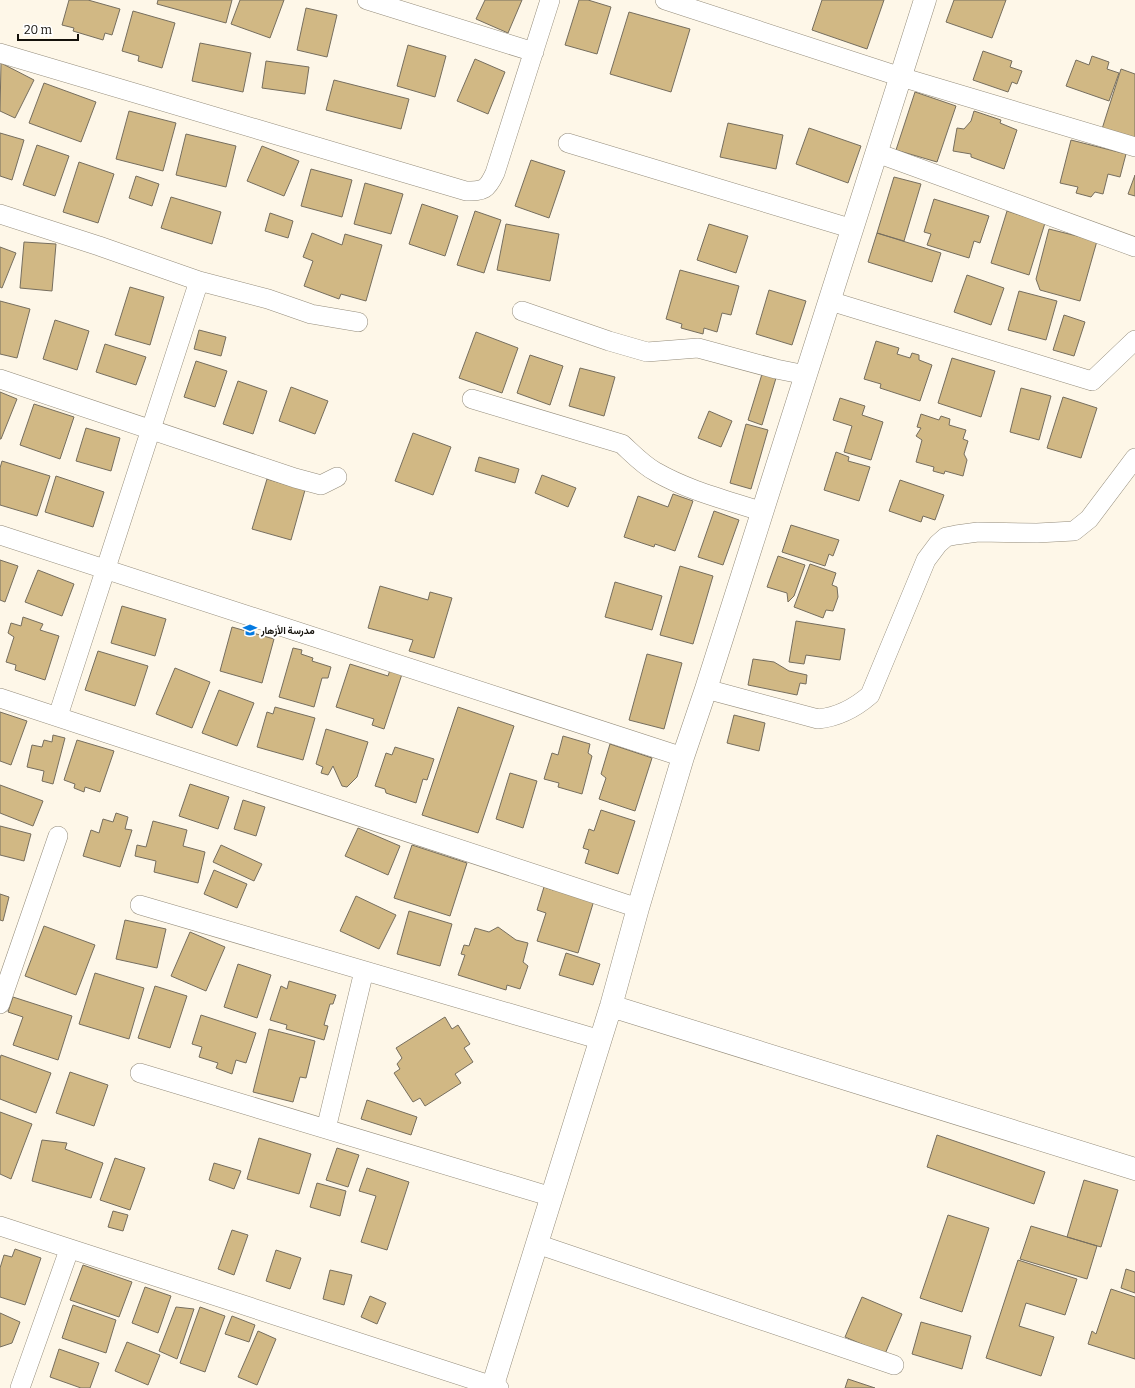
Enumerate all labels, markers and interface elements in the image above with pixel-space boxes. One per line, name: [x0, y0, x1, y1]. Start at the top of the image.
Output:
scale bar: [18, 16, 78, 42]
text: 20 m: [24, 23, 53, 37]
school or university icon: مدرسة الأزهار: [242, 622, 258, 638]
place label: مدرسة الأزهار: [260, 625, 315, 637]

